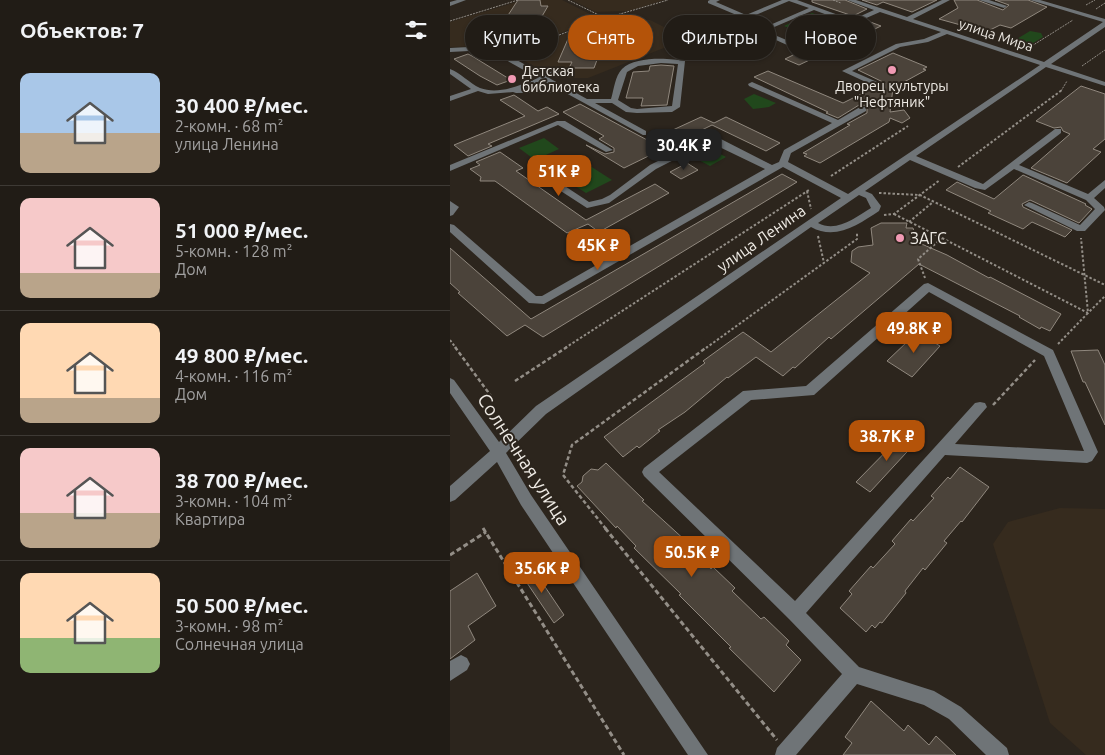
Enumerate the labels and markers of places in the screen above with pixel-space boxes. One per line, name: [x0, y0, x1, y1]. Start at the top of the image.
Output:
place label: Детская библиотека: [522, 63, 600, 95]
marker: Дворец культуры "Нефтяник": [886, 64, 898, 76]
marker: Детская библиотека: [506, 73, 518, 85]
place label: Дворец культуры "Нефтяник": [835, 78, 949, 110]
pin: 30.4K ₽: [638, 128, 730, 171]
pin: 51K ₽: [524, 154, 594, 197]
pin: 45K ₽: [563, 228, 633, 271]
place label: ЗАГС: [910, 229, 947, 247]
marker: ЗАГС: [894, 232, 906, 244]
pin: 49.8K ₽: [868, 312, 960, 354]
pin: 38.7K ₽: [841, 420, 933, 462]
pin: 50.5K ₽: [646, 536, 738, 578]
pin: 35.6K ₽: [496, 552, 588, 594]

